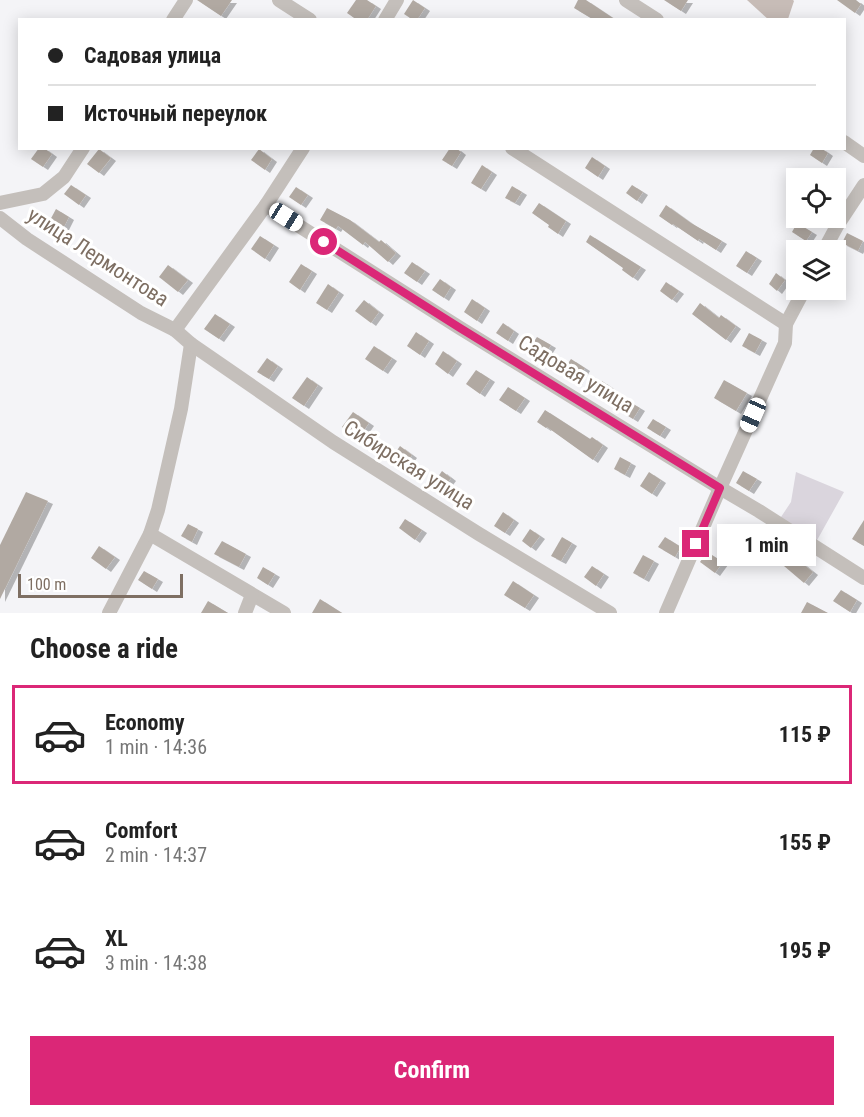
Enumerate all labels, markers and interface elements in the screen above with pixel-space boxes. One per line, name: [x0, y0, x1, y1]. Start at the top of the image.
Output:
text: Садовая улица: [84, 43, 221, 68]
text: Источный переулок: [84, 101, 267, 126]
map controls: [786, 168, 846, 300]
button: locate: [786, 168, 846, 228]
car: [266, 200, 306, 234]
street label: улица Лермонтова: [23, 202, 173, 312]
route start: [310, 228, 337, 255]
button: layers: [786, 240, 846, 300]
street label: Садовая улица: [514, 330, 638, 418]
car: [737, 395, 769, 435]
street label: Сибирская улица: [339, 415, 479, 515]
callout: 1 min: [717, 523, 816, 565]
route end: [682, 530, 709, 557]
text: 1 min: [744, 533, 789, 557]
scale bar: [18, 571, 183, 598]
text: 100 m: [27, 575, 66, 594]
text: Choose a ride: [30, 633, 178, 665]
icon: car: [33, 708, 87, 762]
text: Economy: [105, 710, 185, 735]
text: 115 ₽: [779, 722, 831, 747]
text: 1 min · 14:36: [105, 735, 207, 759]
icon: car: [33, 816, 87, 870]
text: Comfort: [105, 818, 178, 843]
text: 155 ₽: [779, 830, 831, 855]
text: 2 min · 14:37: [105, 843, 207, 867]
icon: car: [33, 924, 87, 978]
text: XL: [105, 926, 128, 951]
text: 195 ₽: [779, 938, 831, 963]
text: 3 min · 14:38: [105, 951, 207, 975]
button: Confirm: [30, 1036, 834, 1105]

